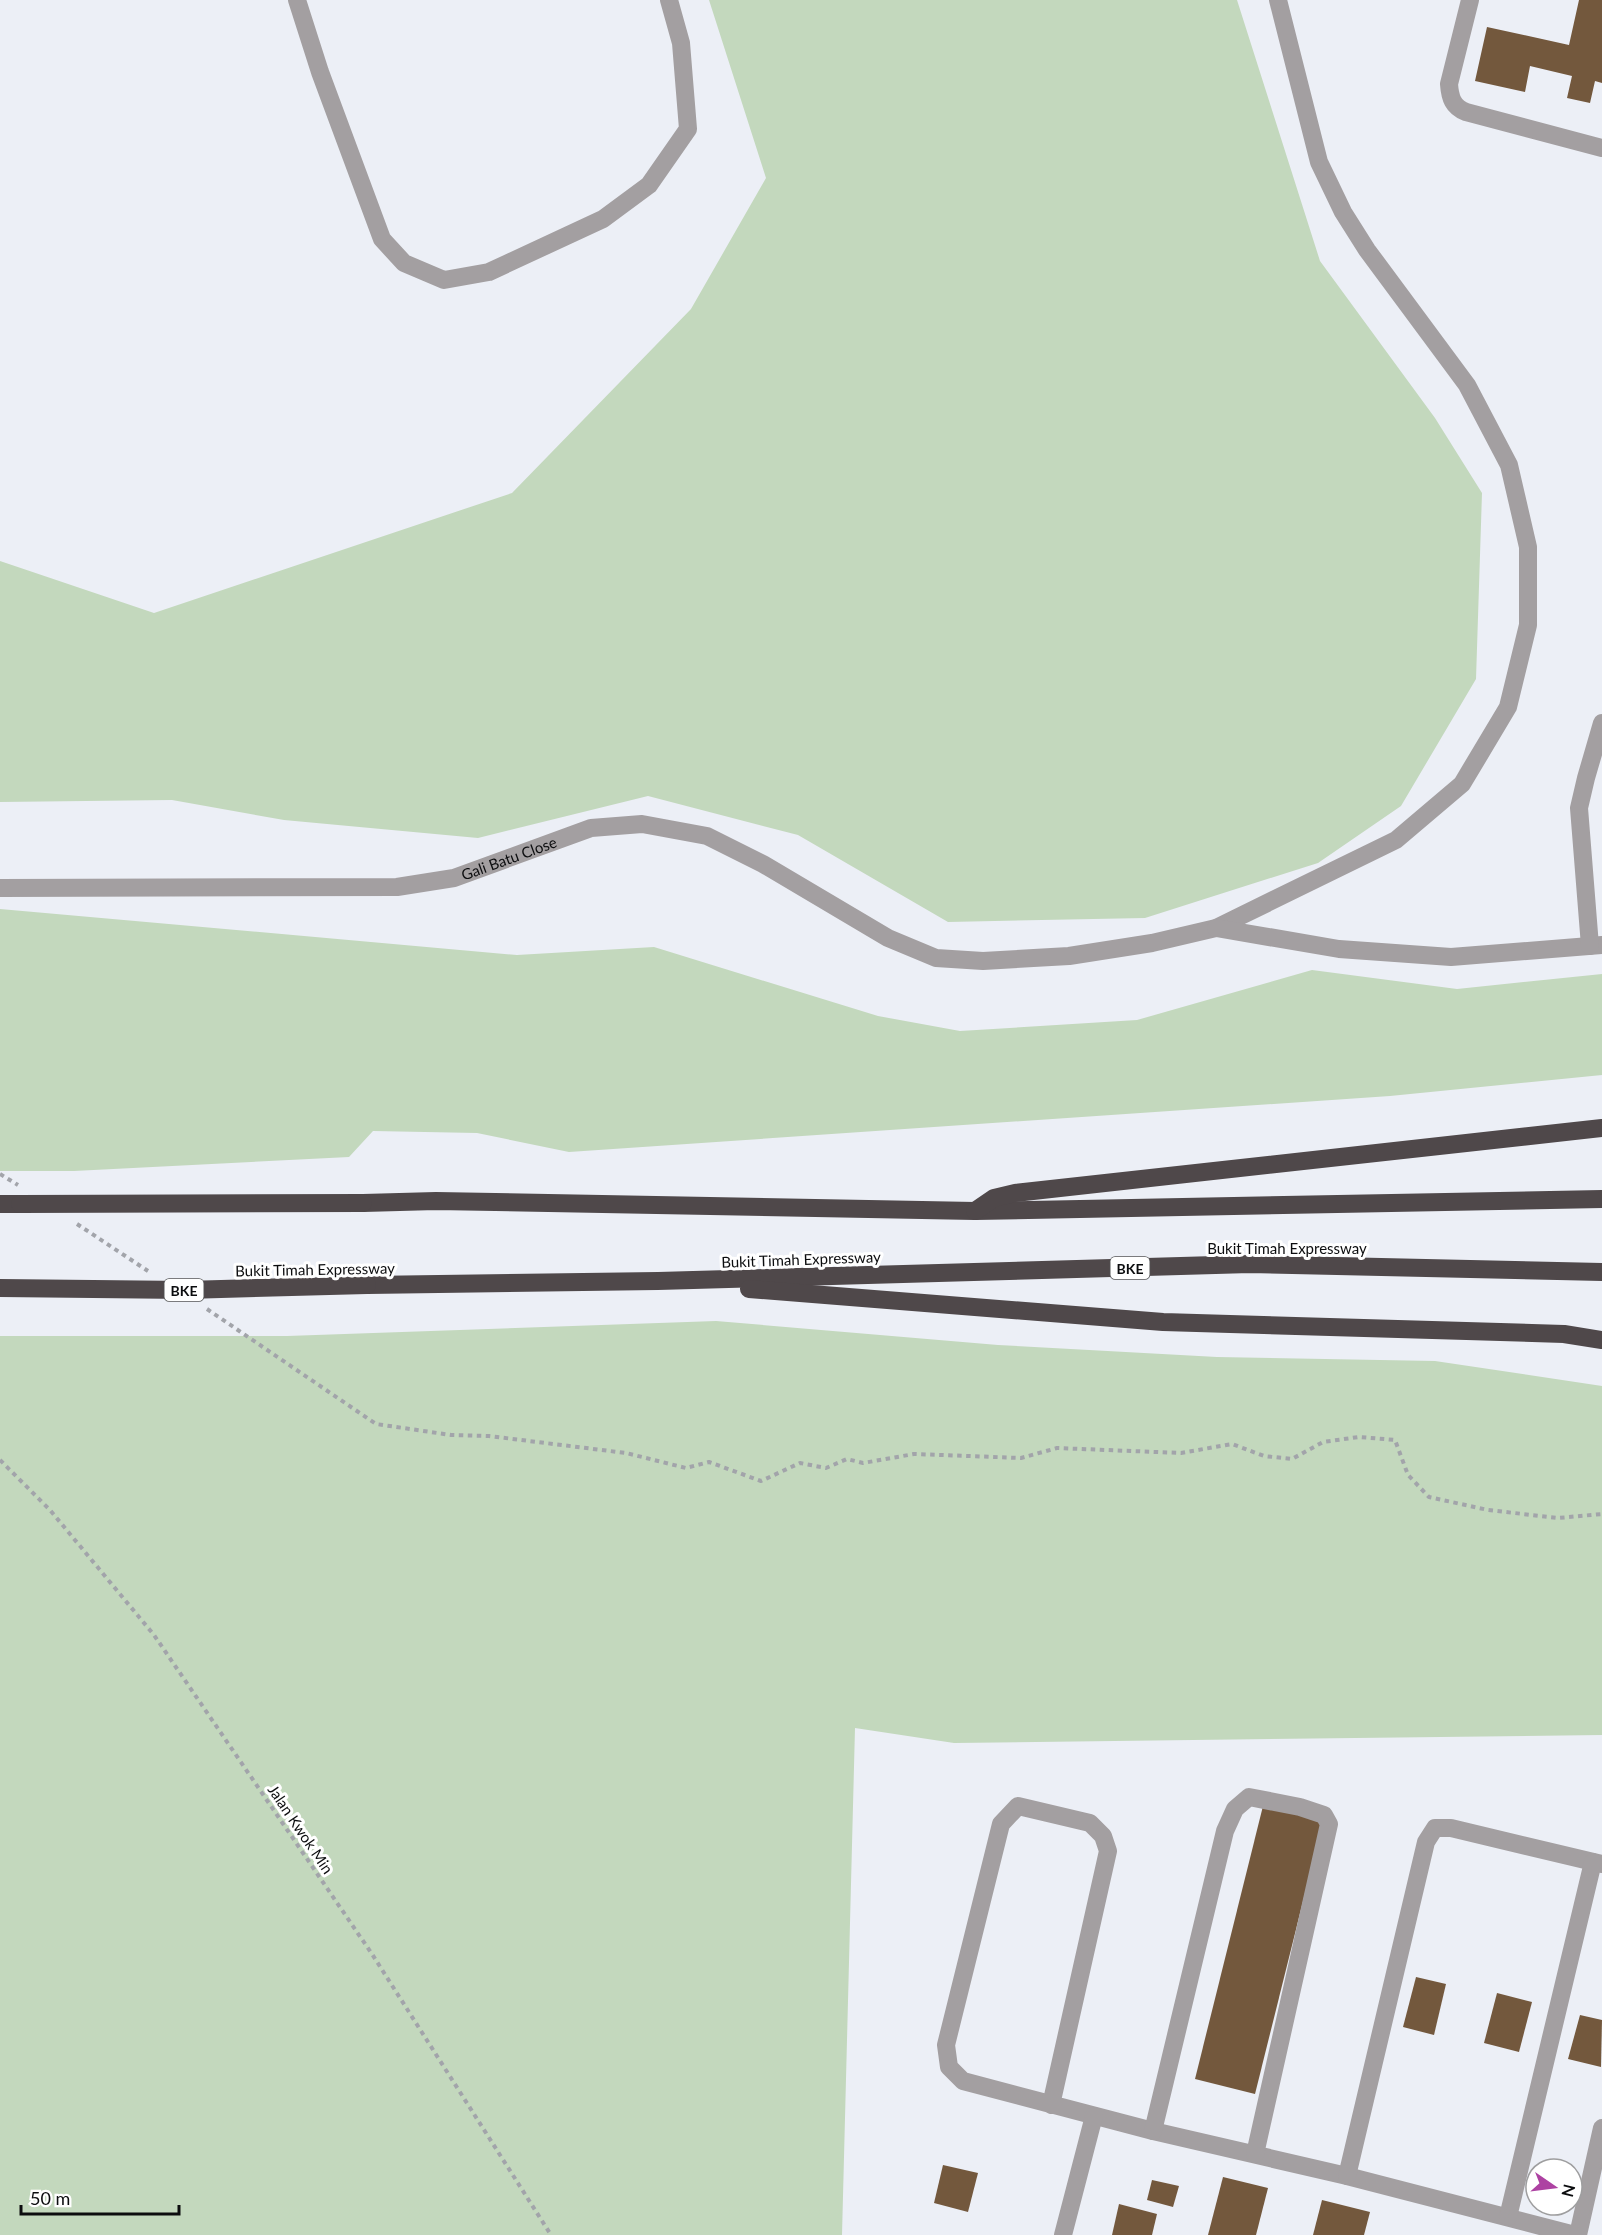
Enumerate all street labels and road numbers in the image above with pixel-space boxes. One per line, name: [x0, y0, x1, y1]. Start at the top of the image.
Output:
street label: Gali Batu Close: [458, 832, 559, 884]
street label: Bukit Timah Expressway: [1207, 1239, 1367, 1257]
street label: Bukit Timah Expressway: [721, 1247, 881, 1271]
road number: BKE: [1110, 1257, 1150, 1279]
street label: Bukit Timah Expressway: [235, 1259, 395, 1279]
road number: BKE: [164, 1279, 204, 1301]
street label: Jalan Kwok Min: [265, 1781, 337, 1877]

